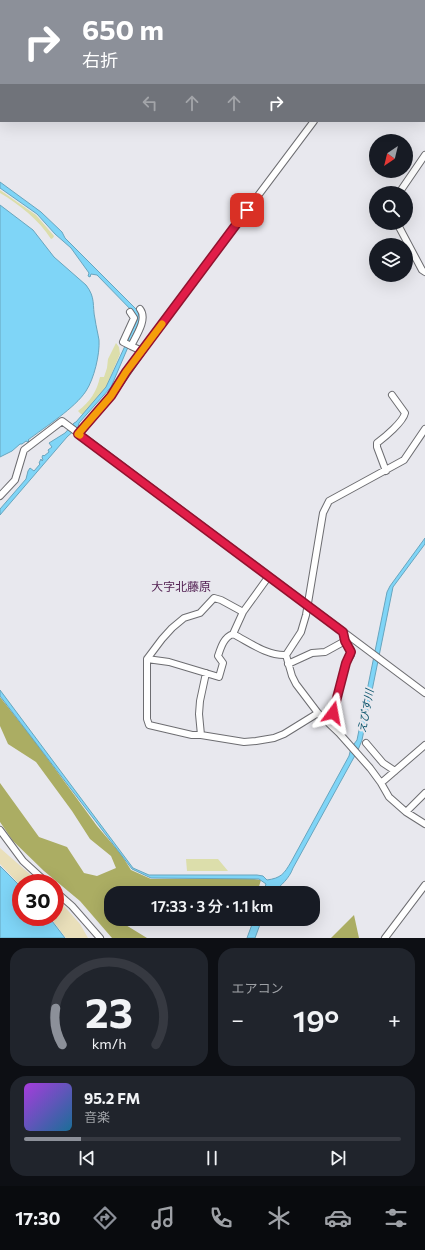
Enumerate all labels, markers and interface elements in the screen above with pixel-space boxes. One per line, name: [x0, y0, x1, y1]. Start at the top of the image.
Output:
text: 650 m: [82, 12, 164, 46]
icon: right: [16, 16, 68, 68]
text: 右折: [82, 49, 118, 71]
icon: left: [139, 92, 161, 114]
icon: ahead: [181, 92, 203, 114]
icon: ahead: [223, 92, 245, 114]
icon: right: [265, 92, 287, 114]
north arrow: [369, 134, 413, 178]
map controls: [369, 134, 413, 282]
button: search: [369, 186, 413, 230]
pin: [230, 193, 264, 227]
icon: arrive: [236, 199, 258, 221]
button: layers: [369, 238, 413, 282]
district label: 大字北藤原: [151, 579, 211, 593]
water label: えびす川: [354, 687, 376, 734]
position arrow: [312, 692, 354, 734]
speed limit sign: 30: [12, 874, 64, 926]
text: 17:33 · 3 分 · 1.1 km: [151, 897, 273, 915]
text: エアコン: [232, 980, 284, 996]
text: 23: [85, 986, 133, 1037]
text: 19°: [293, 1001, 339, 1038]
text: −: [232, 1006, 244, 1033]
text: +: [388, 1006, 401, 1033]
text: km/h: [91, 1034, 126, 1052]
text: 95.2 FM: [84, 1089, 140, 1107]
text: 音楽: [84, 1109, 110, 1125]
icon: previous: [76, 1147, 98, 1169]
icon: pause: [201, 1147, 223, 1169]
icon: next: [327, 1147, 349, 1169]
icon: directions: [91, 1204, 119, 1232]
icon: music: [149, 1204, 177, 1232]
icon: phone: [207, 1204, 235, 1232]
icon: climate: [265, 1204, 293, 1232]
icon: car: [324, 1204, 352, 1232]
icon: filters: [382, 1204, 410, 1232]
text: 17:30: [15, 1207, 60, 1229]

